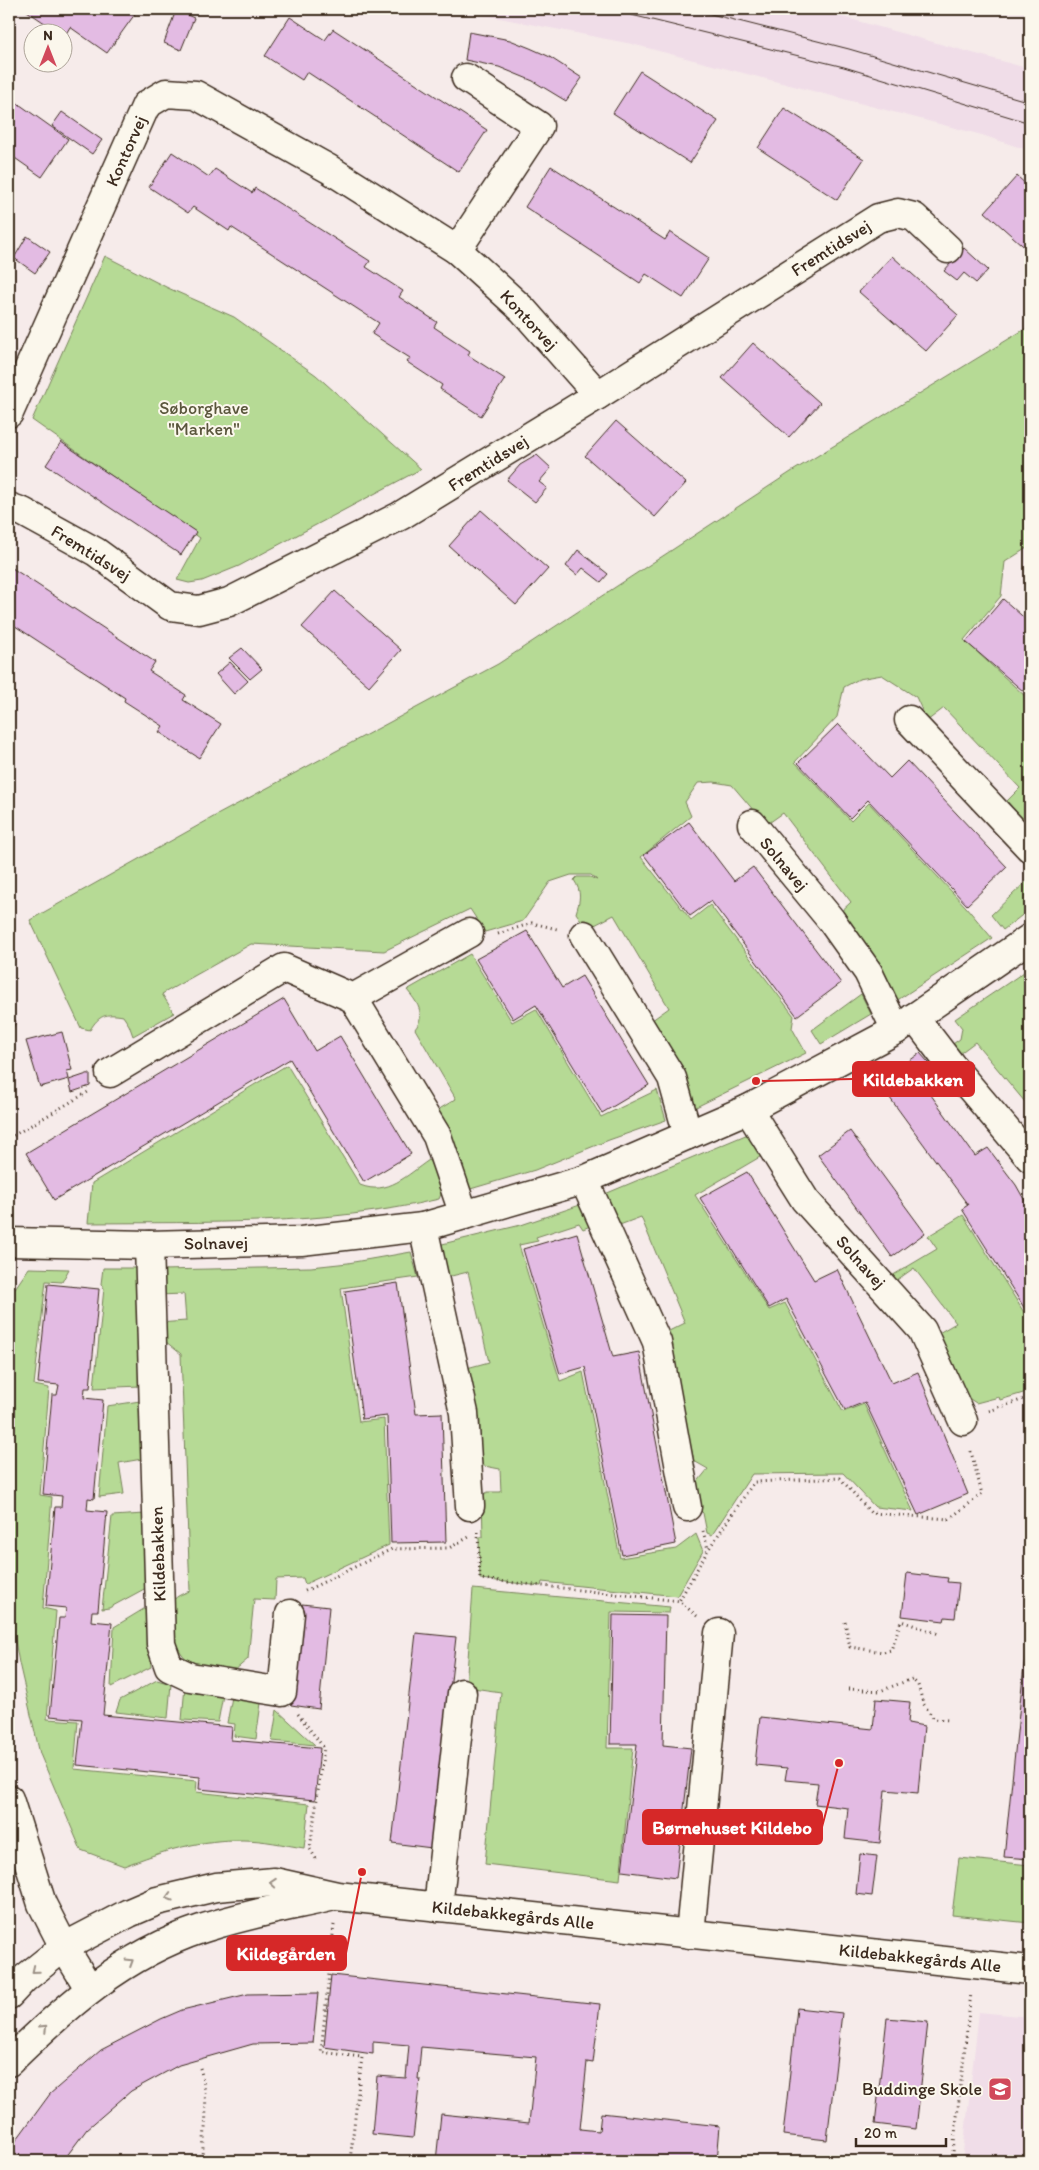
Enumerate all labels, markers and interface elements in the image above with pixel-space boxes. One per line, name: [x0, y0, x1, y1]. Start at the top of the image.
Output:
north arrow: [22, 22, 72, 72]
text: N: [43, 27, 53, 44]
street label: Kontorvej: [101, 112, 151, 190]
street label: Fremtidsvej: [787, 215, 875, 281]
street label: Kontorvej: [495, 285, 563, 355]
park label: Søborghave "Marken": [159, 397, 249, 440]
street label: Fremtidsvej: [444, 430, 532, 496]
street label: Fremtidsvej: [47, 520, 135, 586]
street label: Solnavej: [755, 832, 813, 896]
callout: Kildebakken: [853, 1062, 974, 1096]
text: Kildebakken: [863, 1068, 964, 1091]
street label: Solnavej: [184, 1231, 248, 1255]
street label: Solnavej: [831, 1231, 891, 1293]
street label: Kildebakken: [145, 1506, 171, 1602]
callout: Børnehuset Kildebo: [643, 1810, 822, 1844]
text: Børnehuset Kildebo: [652, 1816, 812, 1839]
one-way arrow: [269, 1877, 277, 1888]
one-way arrow: [165, 1892, 174, 1902]
street label: Kildebakkegårds Alle: [431, 1896, 595, 1934]
callout: Kildegården: [227, 1936, 346, 1970]
street label: Kildebakkegårds Alle: [838, 1939, 1002, 1977]
text: Kildegården: [237, 1942, 336, 1965]
one-way arrow: [125, 1959, 134, 1969]
one-way arrow: [32, 1965, 41, 1973]
one-way arrow: [38, 2025, 47, 2034]
school or university icon: Buddinge Skole: [987, 2076, 1013, 2102]
place label: Buddinge Skole: [862, 2078, 982, 2100]
scale bar: [856, 2115, 946, 2147]
text: 20 m: [864, 2124, 898, 2142]

